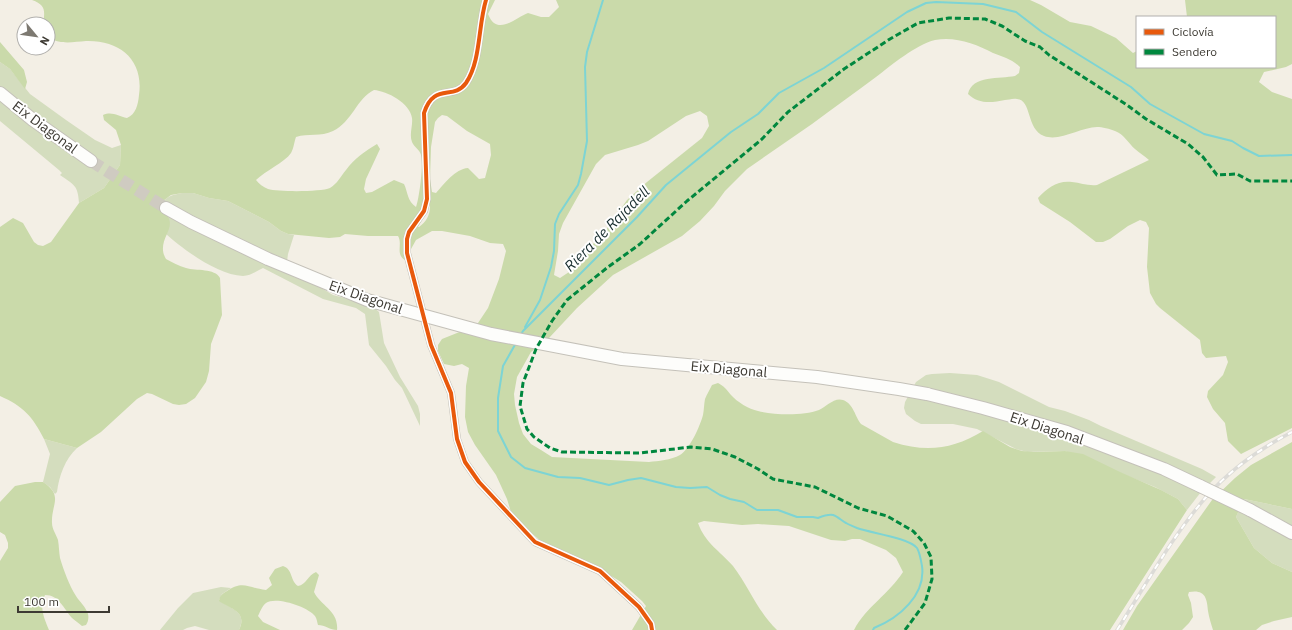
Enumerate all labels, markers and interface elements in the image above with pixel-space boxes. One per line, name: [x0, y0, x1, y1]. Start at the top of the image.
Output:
north arrow: [16, 16, 56, 56]
legend: [1136, 16, 1276, 68]
text: Ciclovía: [1172, 24, 1214, 39]
text: N: [37, 34, 53, 48]
text: Sendero: [1172, 44, 1217, 59]
street label: Eix Diagonal: [9, 97, 81, 157]
water label: Riera de Rajadell: [560, 182, 653, 275]
street label: Eix Diagonal: [327, 276, 405, 318]
street label: Eix Diagonal: [690, 357, 768, 381]
street label: Eix Diagonal: [1008, 408, 1086, 448]
scale bar: [18, 588, 109, 614]
text: 100 m: [24, 594, 59, 609]

